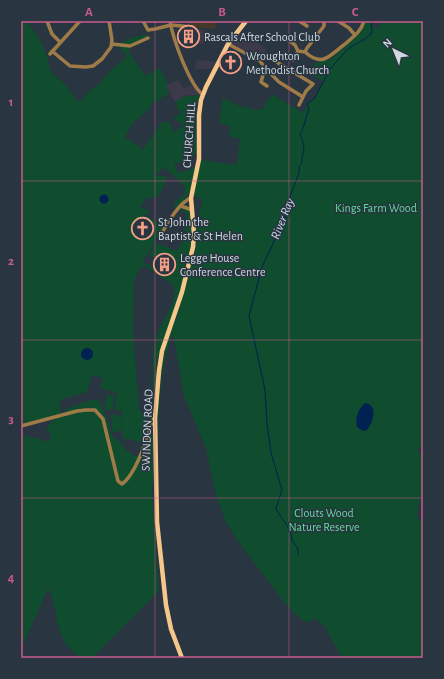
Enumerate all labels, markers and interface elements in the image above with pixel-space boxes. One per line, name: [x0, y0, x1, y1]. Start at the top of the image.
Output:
text: A: [85, 6, 93, 19]
text: B: [218, 6, 226, 19]
text: C: [352, 6, 359, 19]
building icon: Rascals After School Club: [176, 24, 202, 50]
north arrow: [374, 30, 414, 70]
place label: Rascals After School Club: [204, 31, 320, 43]
text: N: [381, 36, 394, 50]
church icon: Wroughton Methodist Church: [218, 50, 244, 76]
place label: Wroughton Methodist Church: [246, 50, 329, 76]
text: 1: [9, 96, 13, 109]
street label: CHURCH HILL: [181, 101, 197, 169]
water label: River Ray: [269, 196, 297, 241]
park label: Kings Farm Wood: [335, 202, 417, 214]
church icon: St John the Baptist & St Helen: [130, 216, 156, 242]
place label: St John the Baptist & St Helen: [158, 216, 243, 242]
building icon: Legge House Conference Centre: [151, 252, 177, 278]
place label: Legge House Conference Centre: [180, 252, 265, 278]
text: 2: [8, 255, 14, 268]
street label: SWINDON ROAD: [140, 389, 154, 471]
text: 3: [8, 413, 14, 426]
park label: Clouts Wood Nature Reserve: [289, 507, 359, 533]
text: 4: [8, 572, 15, 585]

